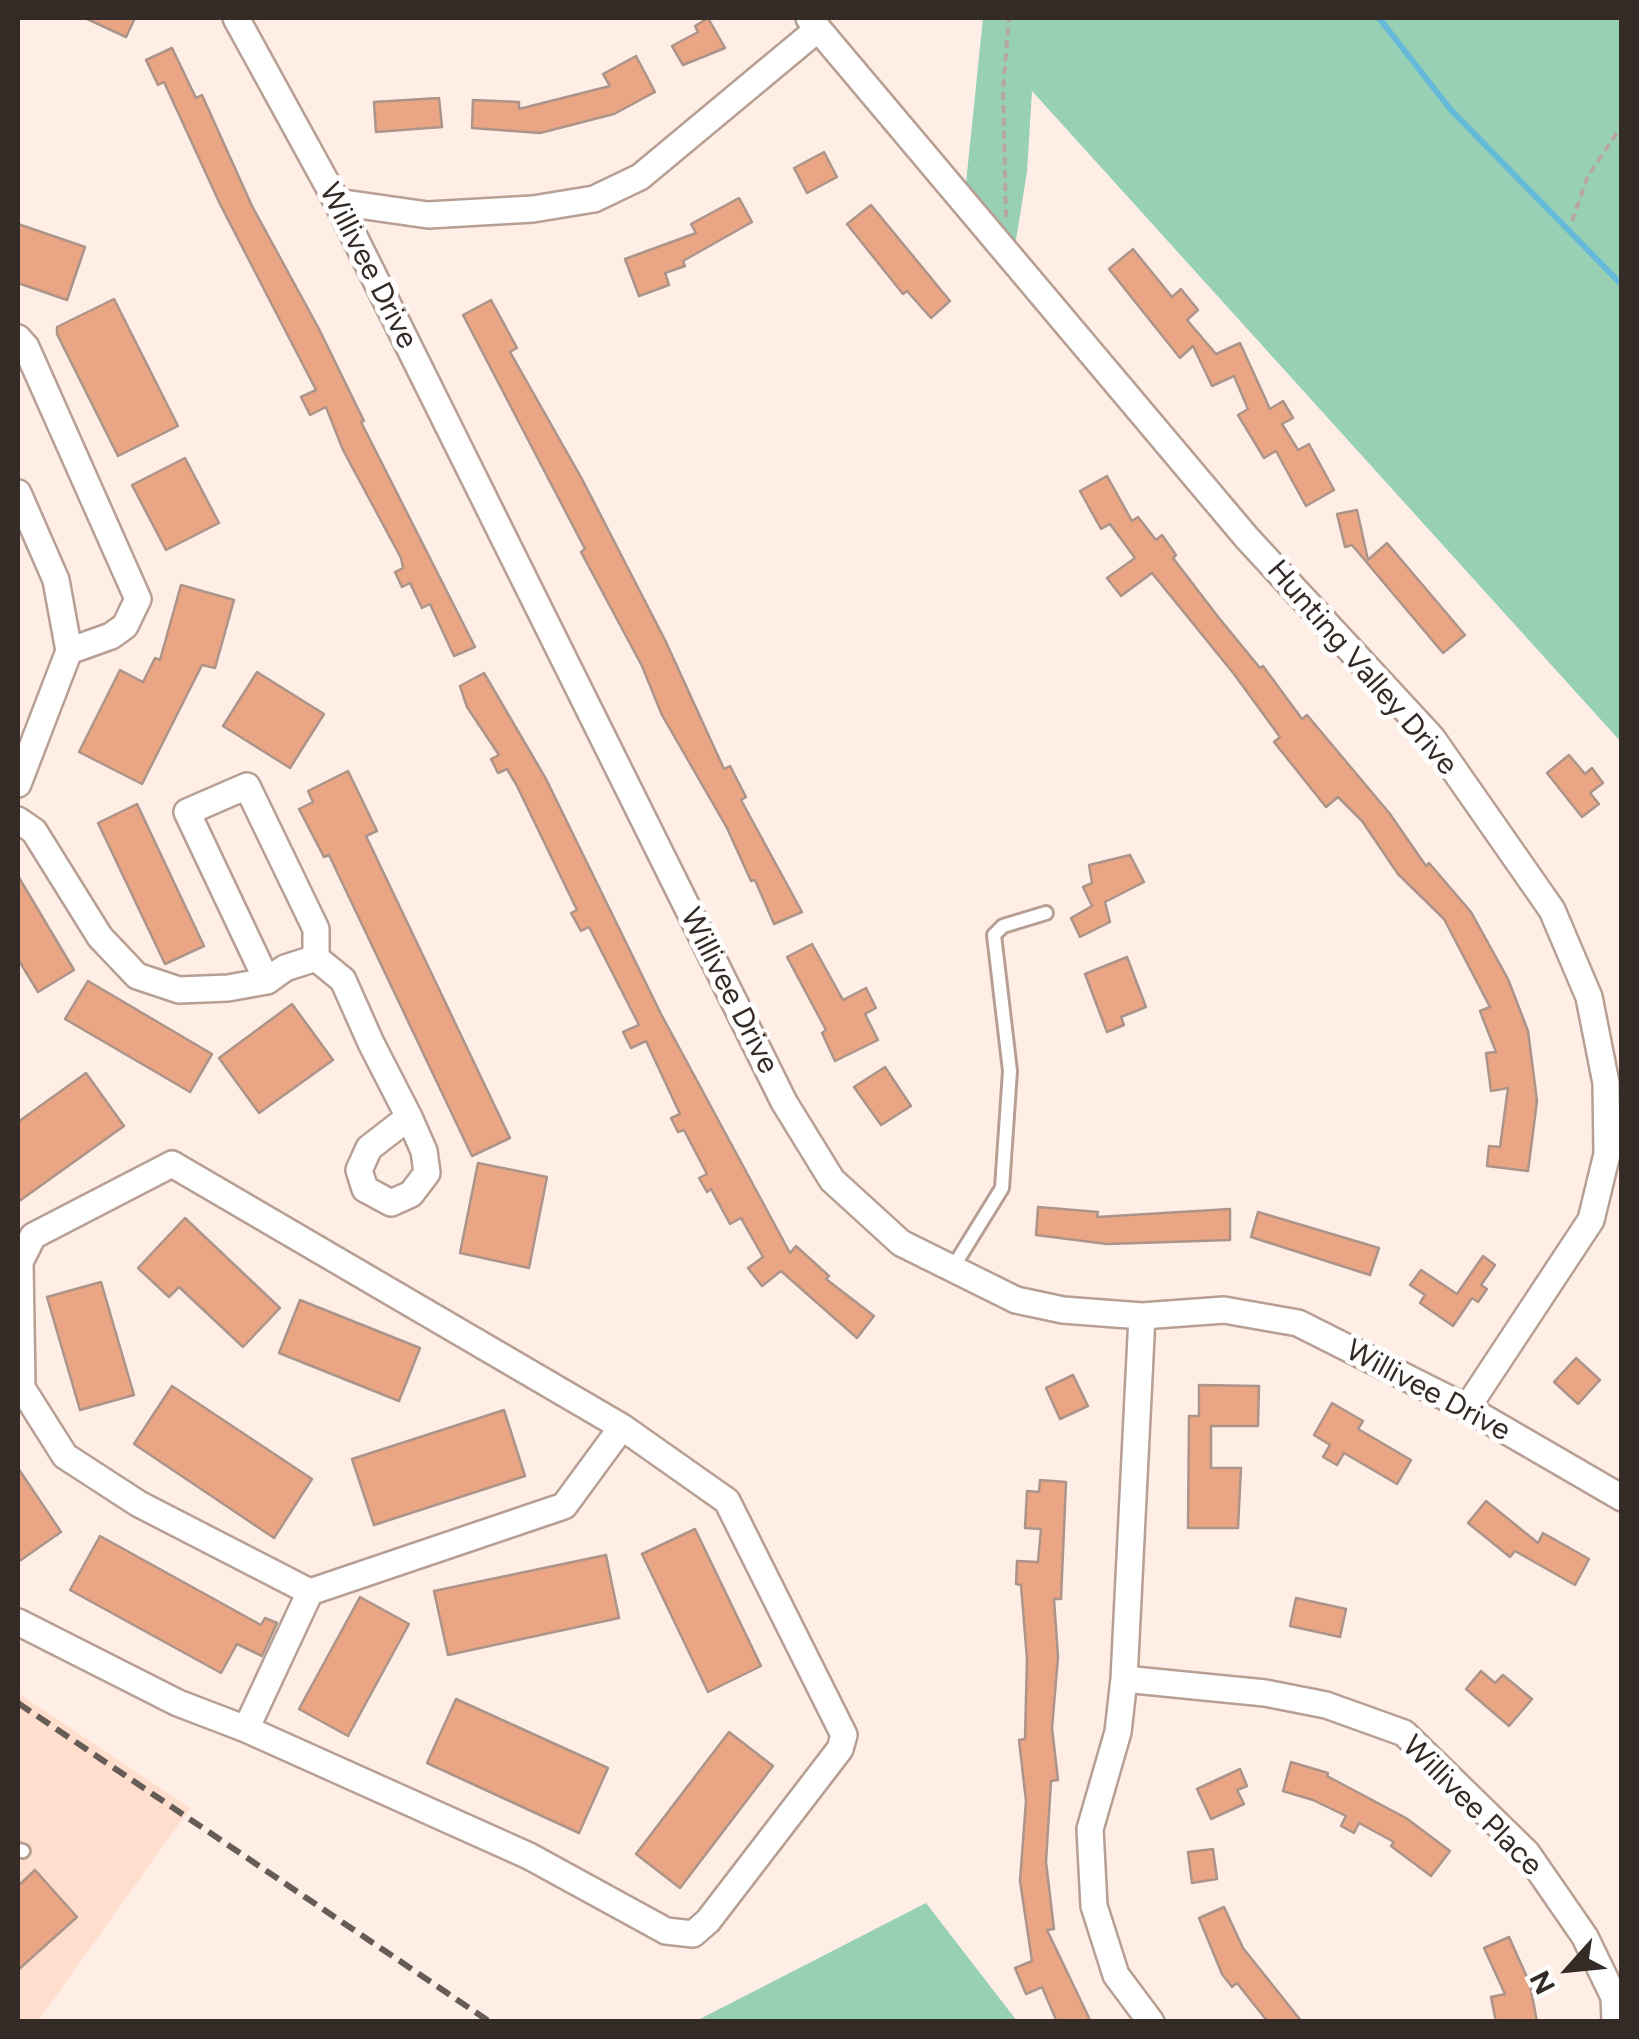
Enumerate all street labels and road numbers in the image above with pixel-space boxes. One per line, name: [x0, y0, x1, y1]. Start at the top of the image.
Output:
street label: Willivee Drive: [311, 177, 425, 355]
street label: Hunting Valley Drive: [1259, 553, 1465, 783]
street label: Willivee Drive: [672, 902, 786, 1080]
street label: Willivee Drive: [1340, 1333, 1516, 1449]
street label: Willivee Place: [1394, 1728, 1550, 1884]

